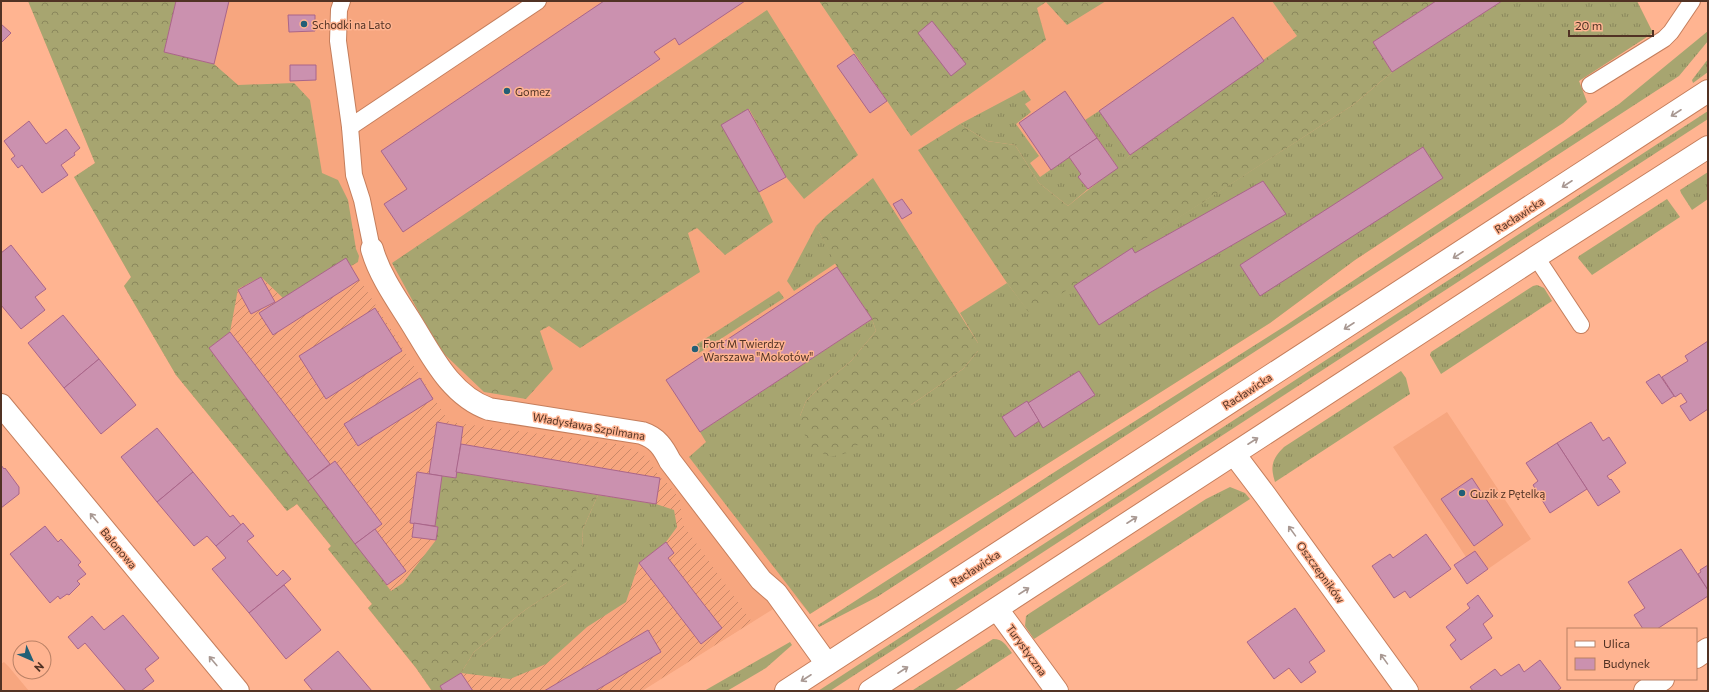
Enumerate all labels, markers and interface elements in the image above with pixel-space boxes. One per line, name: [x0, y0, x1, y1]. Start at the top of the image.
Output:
scale bar: [1569, 12, 1653, 38]
place label: Schodki na Lato: [312, 18, 392, 31]
text: 20 m: [1575, 18, 1602, 32]
marker: Schodki na Lato: [299, 19, 309, 29]
place label: Gomez: [515, 85, 551, 98]
marker: Gomez: [502, 86, 512, 96]
one-way arrow: [1670, 109, 1681, 117]
one-way arrow: [1561, 180, 1572, 188]
street label: Racławicka: [1492, 194, 1546, 236]
one-way arrow: [1452, 251, 1463, 259]
one-way arrow: [1343, 321, 1354, 330]
place label: Fort M Twierdzy Warszawa "Mokotów": [703, 337, 813, 363]
marker: Fort M Twierdzy Warszawa "Mokotów": [690, 344, 700, 354]
street label: Racławicka: [1220, 370, 1274, 412]
street label: Władysława Szpilmana: [532, 410, 646, 442]
one-way arrow: [1247, 437, 1258, 445]
place label: Guzik z Pętelką: [1470, 487, 1545, 500]
marker: Guzik z Pętelką: [1457, 488, 1467, 498]
one-way arrow: [90, 512, 99, 523]
one-way arrow: [1127, 516, 1138, 524]
street label: Balonowa: [98, 525, 140, 571]
one-way arrow: [1288, 526, 1296, 537]
street label: Oszczepników: [1294, 539, 1348, 605]
street label: Racławicka: [948, 547, 1002, 589]
one-way arrow: [1018, 587, 1029, 595]
street label: Turystyczna: [1004, 622, 1050, 678]
legend: [1567, 628, 1697, 680]
text: Ulica: [1603, 636, 1630, 650]
north arrow: [12, 640, 52, 680]
one-way arrow: [1380, 654, 1388, 665]
one-way arrow: [209, 656, 218, 666]
text: Budynek: [1603, 656, 1651, 670]
text: N: [32, 660, 47, 675]
one-way arrow: [897, 666, 908, 674]
one-way arrow: [801, 673, 812, 682]

